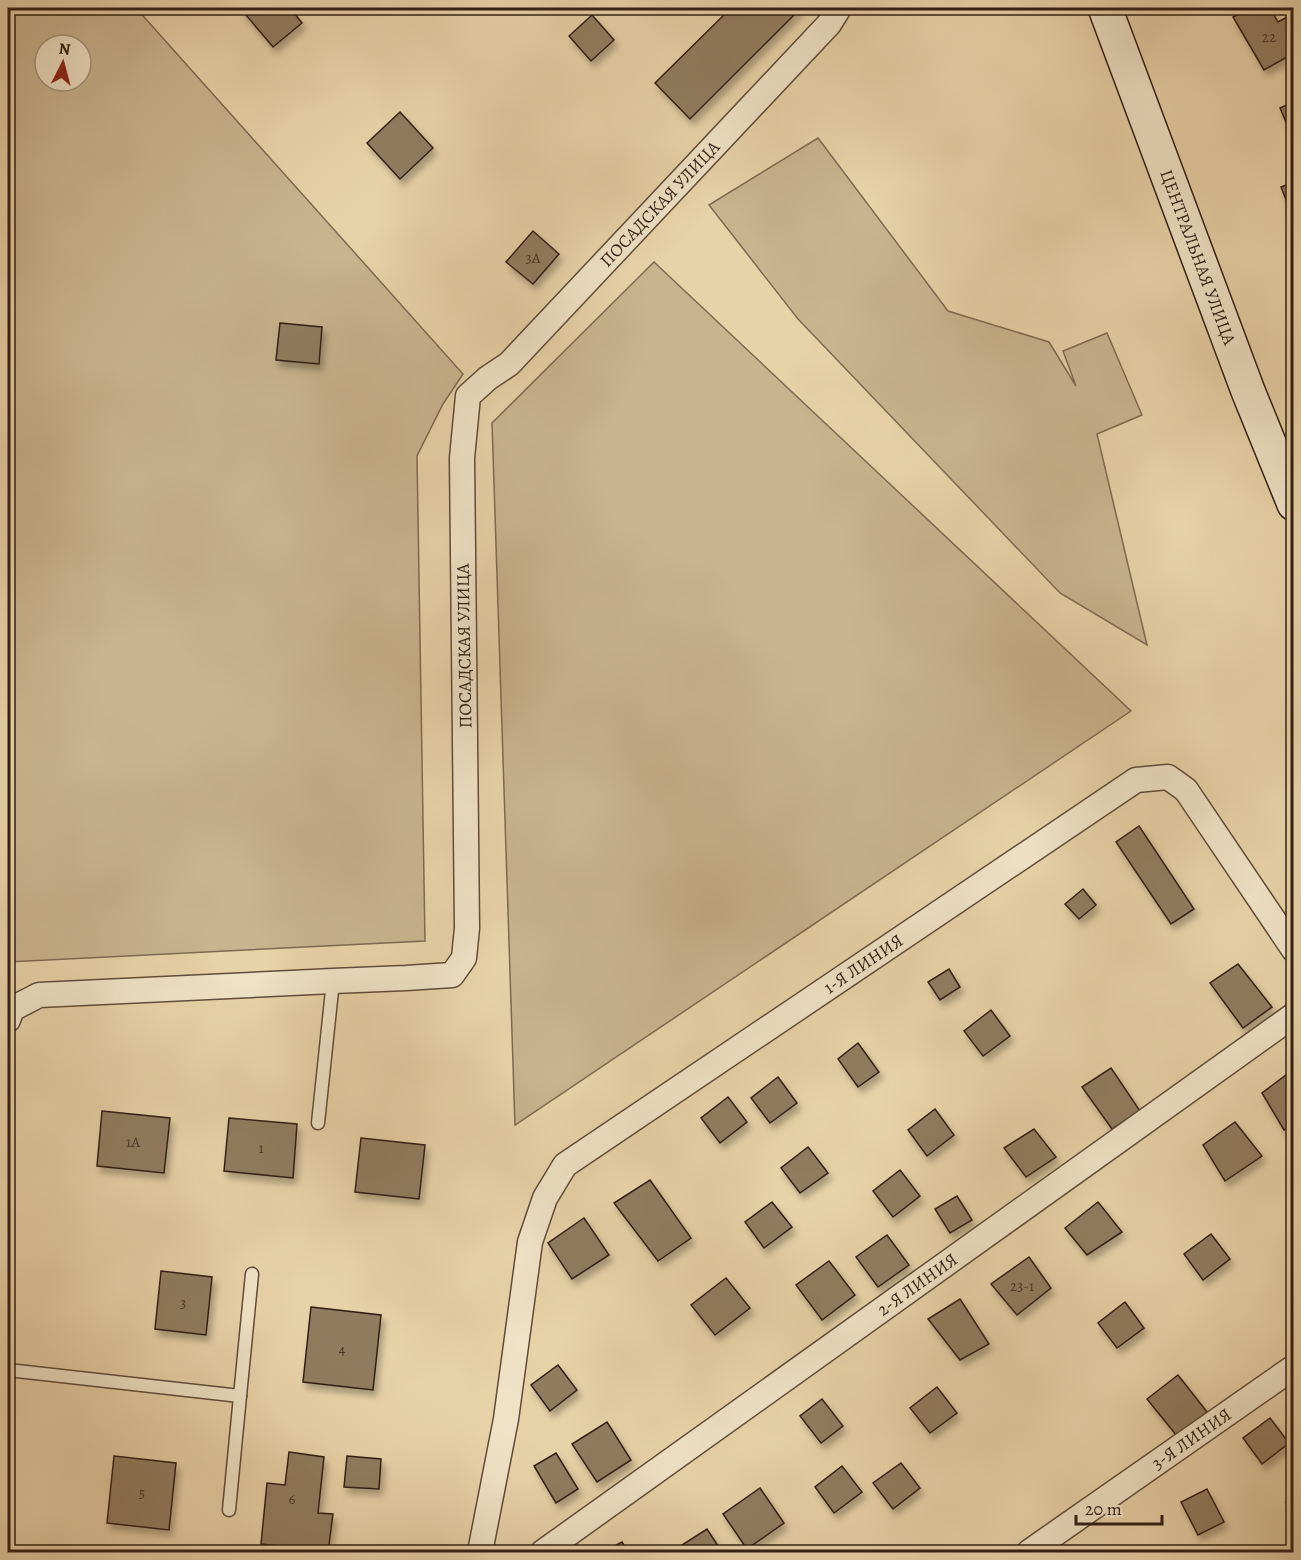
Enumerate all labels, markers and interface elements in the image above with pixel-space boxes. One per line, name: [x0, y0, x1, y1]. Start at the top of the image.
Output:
house number: 22: [1262, 27, 1276, 47]
north arrow: [33, 33, 93, 93]
text: N: [58, 38, 72, 61]
street label: ПОСАДСКАЯ УЛИЦА: [595, 135, 725, 272]
street label: ЦЕНТРАЛЬНАЯ УЛИЦА: [1154, 166, 1242, 349]
house number: 3А: [525, 248, 541, 268]
street label: ПОСАДСКАЯ УЛИЦА: [451, 563, 477, 729]
street label: 1-Я ЛИНИЯ: [819, 928, 908, 999]
house number: 1А: [126, 1132, 140, 1152]
house number: 1: [258, 1138, 264, 1158]
street label: 2-Я ЛИНИЯ: [872, 1247, 962, 1321]
house number: 23-1: [1010, 1276, 1034, 1296]
house number: 3: [180, 1293, 186, 1313]
house number: 4: [339, 1339, 346, 1359]
street label: 3-Я ЛИНИЯ: [1147, 1402, 1236, 1475]
house number: 5: [139, 1483, 145, 1503]
scale bar: [1076, 1488, 1162, 1526]
house number: 6: [289, 1489, 296, 1509]
text: 20 m: [1085, 1497, 1122, 1521]

